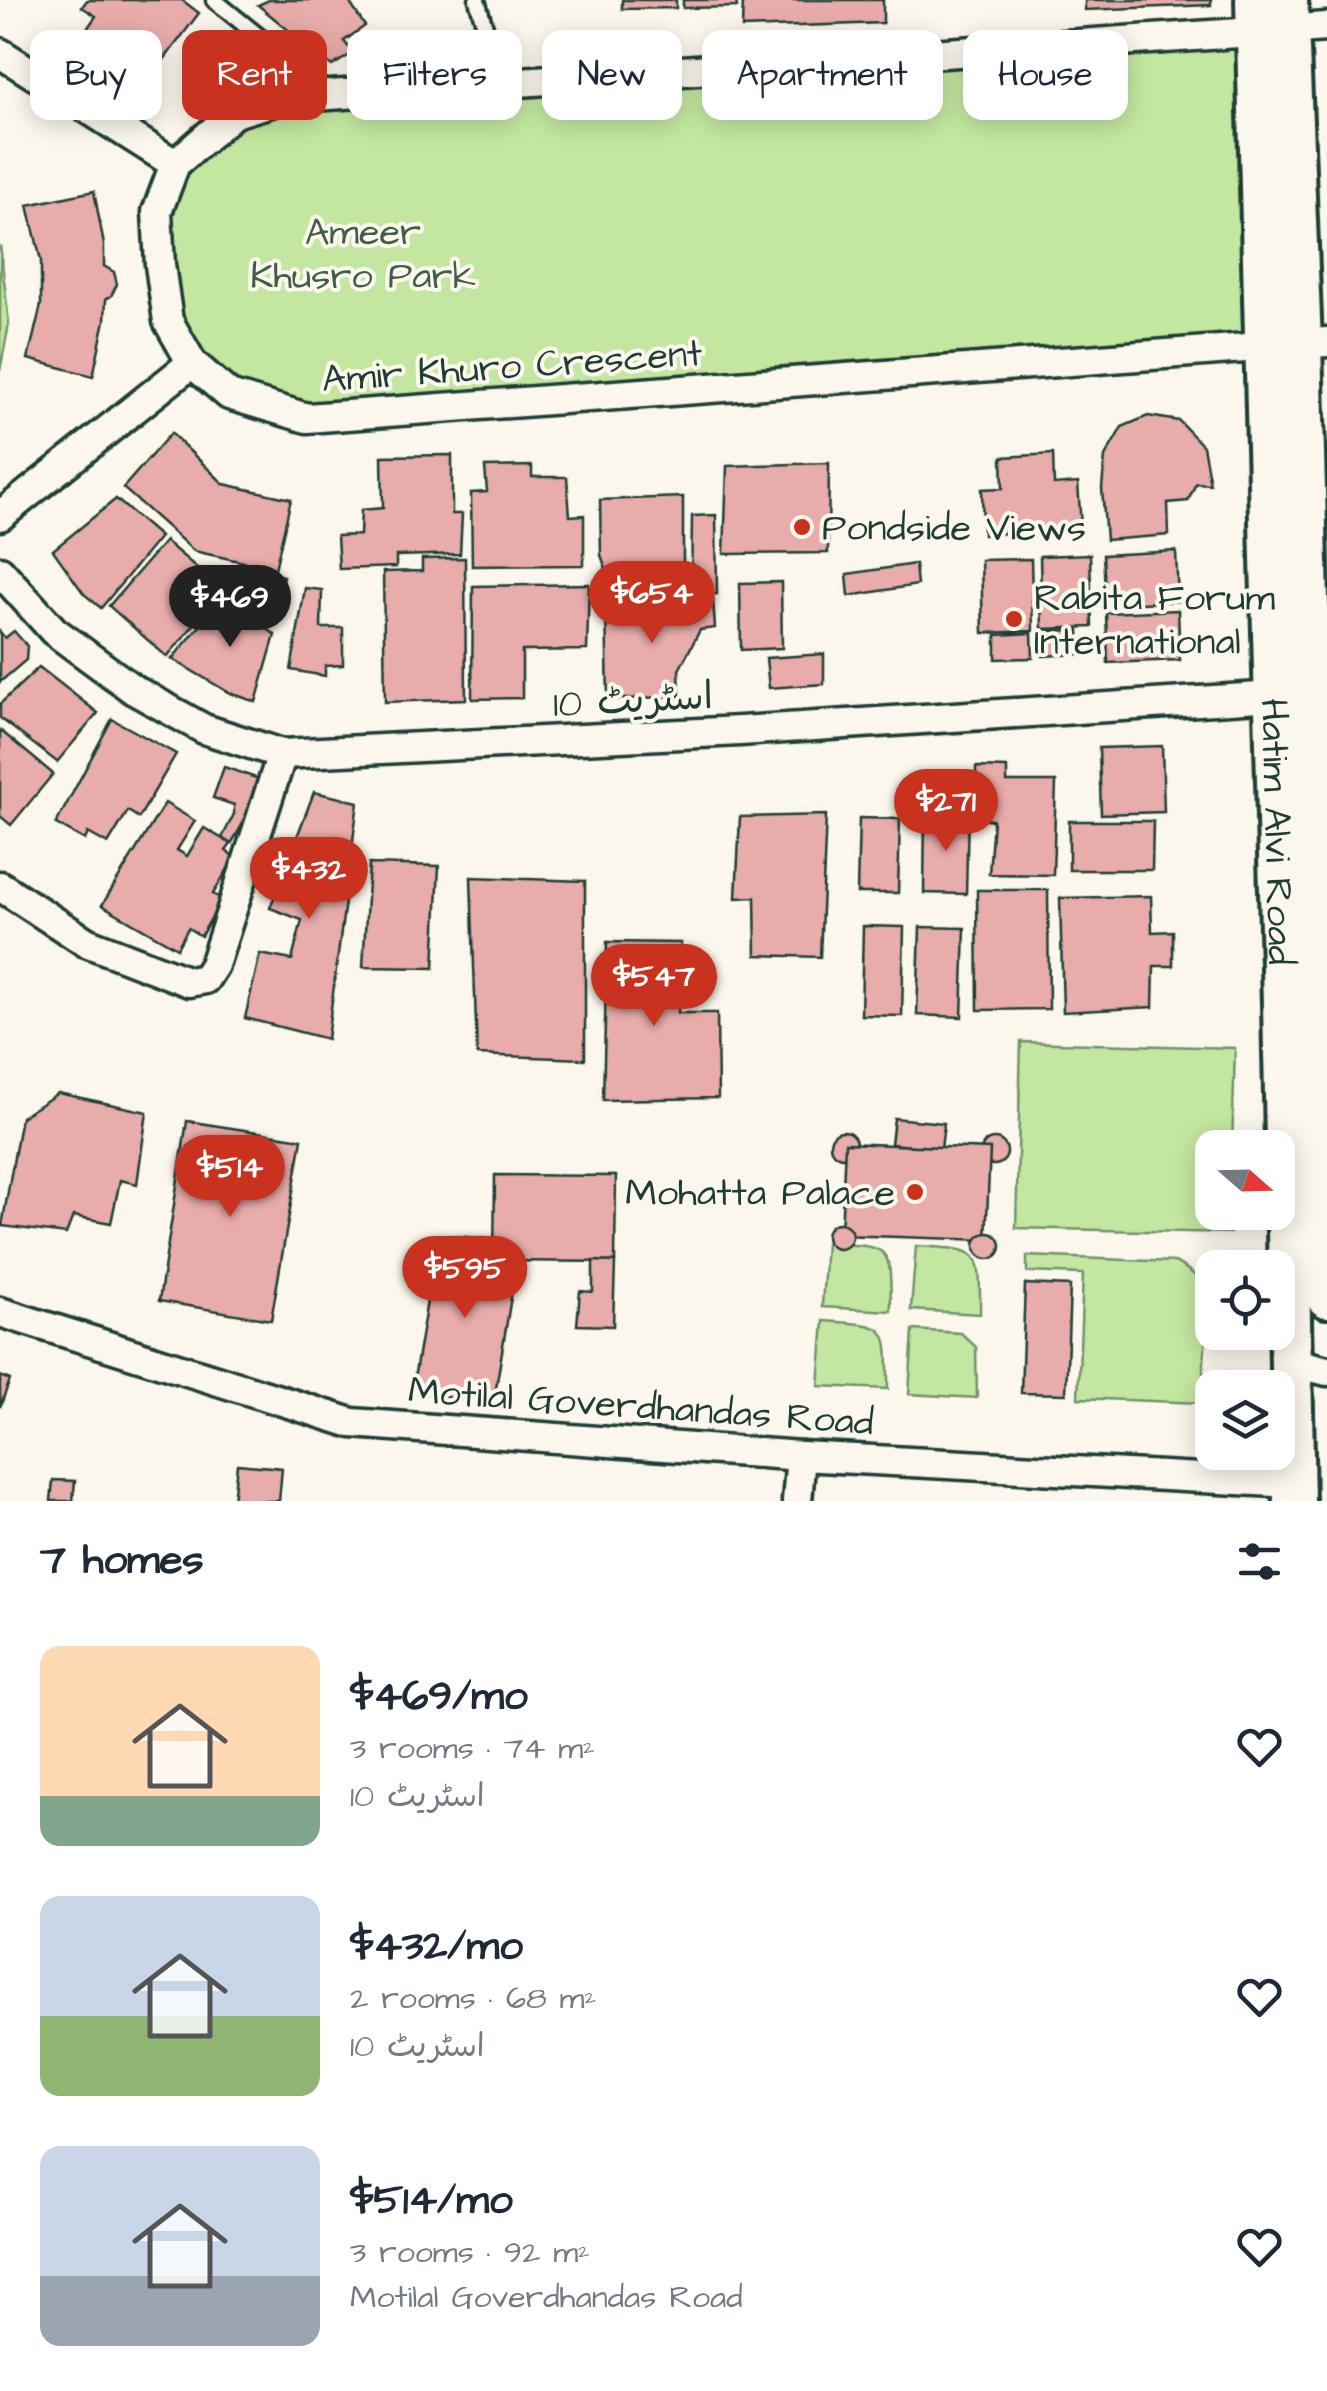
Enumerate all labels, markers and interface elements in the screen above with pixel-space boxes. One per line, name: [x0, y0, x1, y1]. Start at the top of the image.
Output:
chip: Buy: [30, 30, 162, 120]
chip: Rent: [182, 30, 327, 120]
chip: Filters: [347, 30, 522, 120]
chip: New: [542, 30, 682, 120]
chip: Apartment: [702, 30, 943, 120]
chip: House: [963, 30, 1128, 120]
park label: Ameer Khusro Park: [250, 207, 476, 303]
street label: Amir Khuro Crescent: [320, 328, 704, 406]
place label: Pondside Views: [822, 503, 1086, 555]
marker: Pondside Views: [791, 516, 813, 538]
pin: $654: [593, 561, 711, 646]
pin: $469: [171, 565, 289, 650]
text: $654: [611, 571, 693, 616]
place label: Rabita Forum International: [1034, 573, 1275, 669]
text: $469: [191, 575, 269, 620]
marker: Rabita Forum International: [1003, 608, 1025, 630]
street label: اسٹریٹ 10: [552, 671, 714, 731]
street label: Hatim Alvi Road: [1247, 698, 1306, 966]
pin: $271: [887, 769, 1005, 854]
text: $271: [916, 779, 976, 824]
pin: $432: [250, 837, 368, 922]
text: $432: [272, 847, 346, 892]
pin: $547: [595, 944, 713, 1029]
text: $547: [613, 954, 695, 999]
north arrow: [1195, 1130, 1295, 1230]
map controls: [1195, 1130, 1295, 1470]
pin: $514: [171, 1135, 289, 1220]
text: $514: [197, 1145, 263, 1190]
place label: Mohatta Palace: [625, 1168, 895, 1220]
marker: Mohatta Palace: [904, 1181, 926, 1203]
pin: $595: [406, 1236, 524, 1321]
text: $595: [424, 1246, 506, 1291]
button: locate: [1195, 1250, 1295, 1350]
street label: Motilal Goverdhandas Road: [406, 1365, 875, 1449]
button: layers: [1195, 1370, 1295, 1470]
text: 7 homes: [40, 1532, 204, 1590]
icon: filters: [1232, 1534, 1287, 1589]
text: $469/mo: [350, 1668, 528, 1726]
icon: home: [120, 1686, 240, 1806]
icon: heart: [1232, 1719, 1287, 1774]
text: 3 rooms · 74 m²: [350, 1726, 595, 1771]
text: اسٹریٹ 10: [350, 1774, 485, 1819]
text: $432/mo: [350, 1918, 523, 1976]
icon: home: [120, 1936, 240, 2056]
icon: heart: [1232, 1969, 1287, 2024]
text: 2 rooms · 68 m²: [350, 1976, 596, 2021]
text: اسٹریٹ 10: [350, 2024, 485, 2069]
text: $514/mo: [350, 2172, 513, 2230]
icon: home: [120, 2186, 240, 2306]
icon: heart: [1232, 2219, 1287, 2274]
text: 3 rooms · 92 m²: [350, 2230, 590, 2275]
text: Motilal Goverdhandas Road: [350, 2275, 743, 2320]

